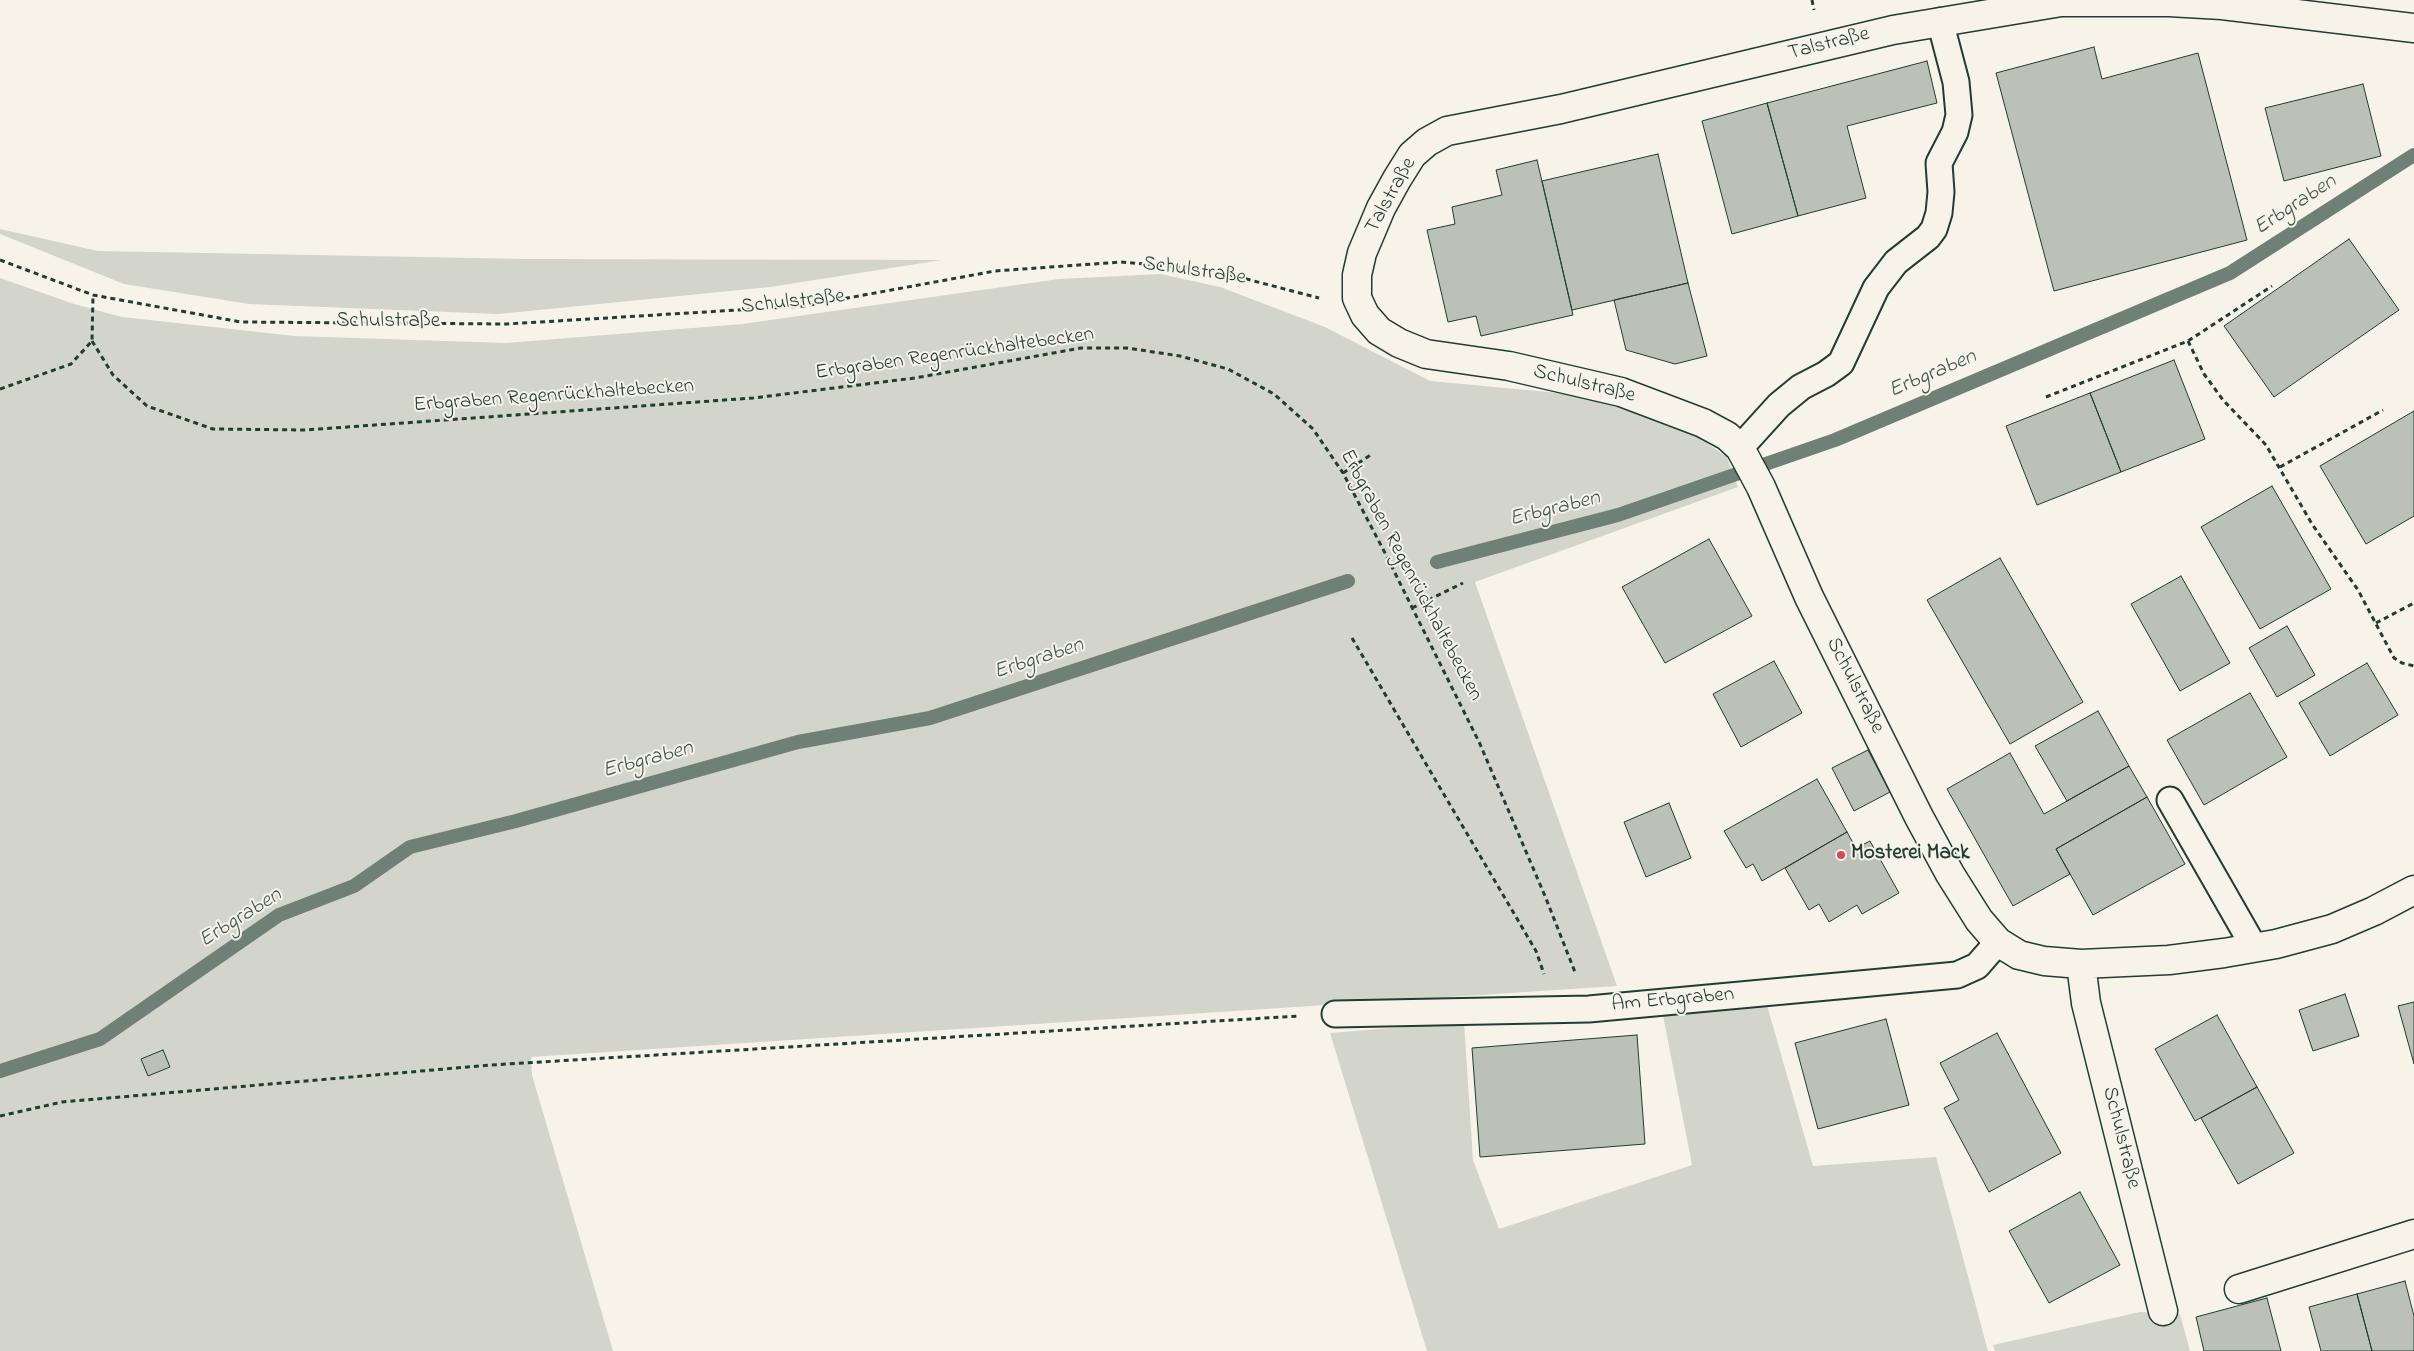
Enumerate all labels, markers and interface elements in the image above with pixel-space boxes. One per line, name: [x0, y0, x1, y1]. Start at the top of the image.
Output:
street label: Talstraße: [1786, 23, 1872, 67]
street label: Talstraße: [1361, 154, 1423, 238]
water label: Erbgraben: [2250, 170, 2342, 242]
street label: Schulstraße: [1141, 252, 1247, 292]
street label: Schulstraße: [740, 285, 846, 321]
street label: Schulstraße: [336, 310, 440, 336]
street label: Erbgraben Regenrückhaltebecken: [814, 323, 1096, 387]
water label: Erbgraben: [1885, 345, 1981, 405]
street label: Schulstraße: [1530, 360, 1638, 410]
street label: Erbgraben Regenrückhaltebecken: [413, 375, 695, 419]
street label: Erbgraben Regenrückhaltebecken: [1333, 446, 1487, 706]
water label: Erbgraben: [1507, 486, 1603, 534]
water label: Erbgraben: [991, 633, 1087, 687]
street label: Schulstraße: [1819, 634, 1889, 738]
water label: Erbgraben: [600, 736, 696, 786]
place label: Mosterei Mack: [1851, 842, 1969, 868]
marker: Mosterei Mack: [1835, 849, 1847, 861]
water label: Erbgraben: [195, 883, 287, 955]
street label: Am Erbgraben: [1611, 983, 1735, 1019]
street label: Schulstraße: [2095, 1084, 2145, 1192]

